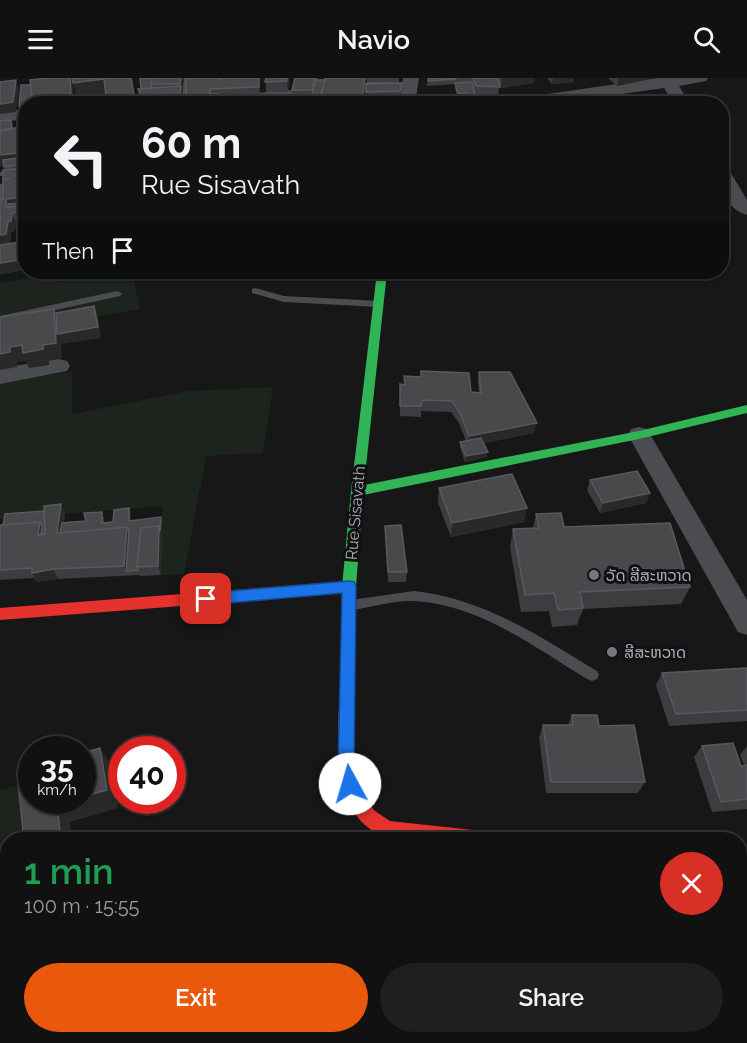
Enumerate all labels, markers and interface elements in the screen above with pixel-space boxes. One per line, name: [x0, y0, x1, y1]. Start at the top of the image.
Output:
icon: menu: [24, 23, 57, 56]
icon: search: [690, 23, 723, 56]
text: Navio: [337, 24, 410, 55]
text: 60 m: [141, 119, 241, 168]
icon: left: [42, 120, 120, 198]
text: Rue Sisavath: [141, 169, 300, 200]
icon: arrive: [106, 234, 139, 267]
text: Then: [42, 238, 94, 264]
street label: Rue Sisavath: [342, 465, 369, 561]
place label: ວັດ ສີສະຫວາດ: [606, 566, 692, 585]
marker: ວັດ ສີສະຫວາດ: [587, 568, 601, 582]
pin: [180, 573, 231, 624]
icon: arrive: [189, 582, 222, 615]
place label: ສີສະຫວາດ: [624, 643, 686, 662]
marker: ສີສະຫວາດ: [605, 645, 619, 659]
speed limit sign: 40: [108, 736, 186, 814]
text: 35: [40, 750, 74, 785]
position arrow: [318, 752, 382, 816]
text: km/h: [37, 781, 77, 799]
text: 1 min: [24, 850, 113, 892]
button: close: [660, 852, 723, 915]
text: 100 m · 15:55: [24, 894, 140, 918]
button: Exit: [24, 963, 368, 1032]
button: Share: [380, 963, 723, 1032]

